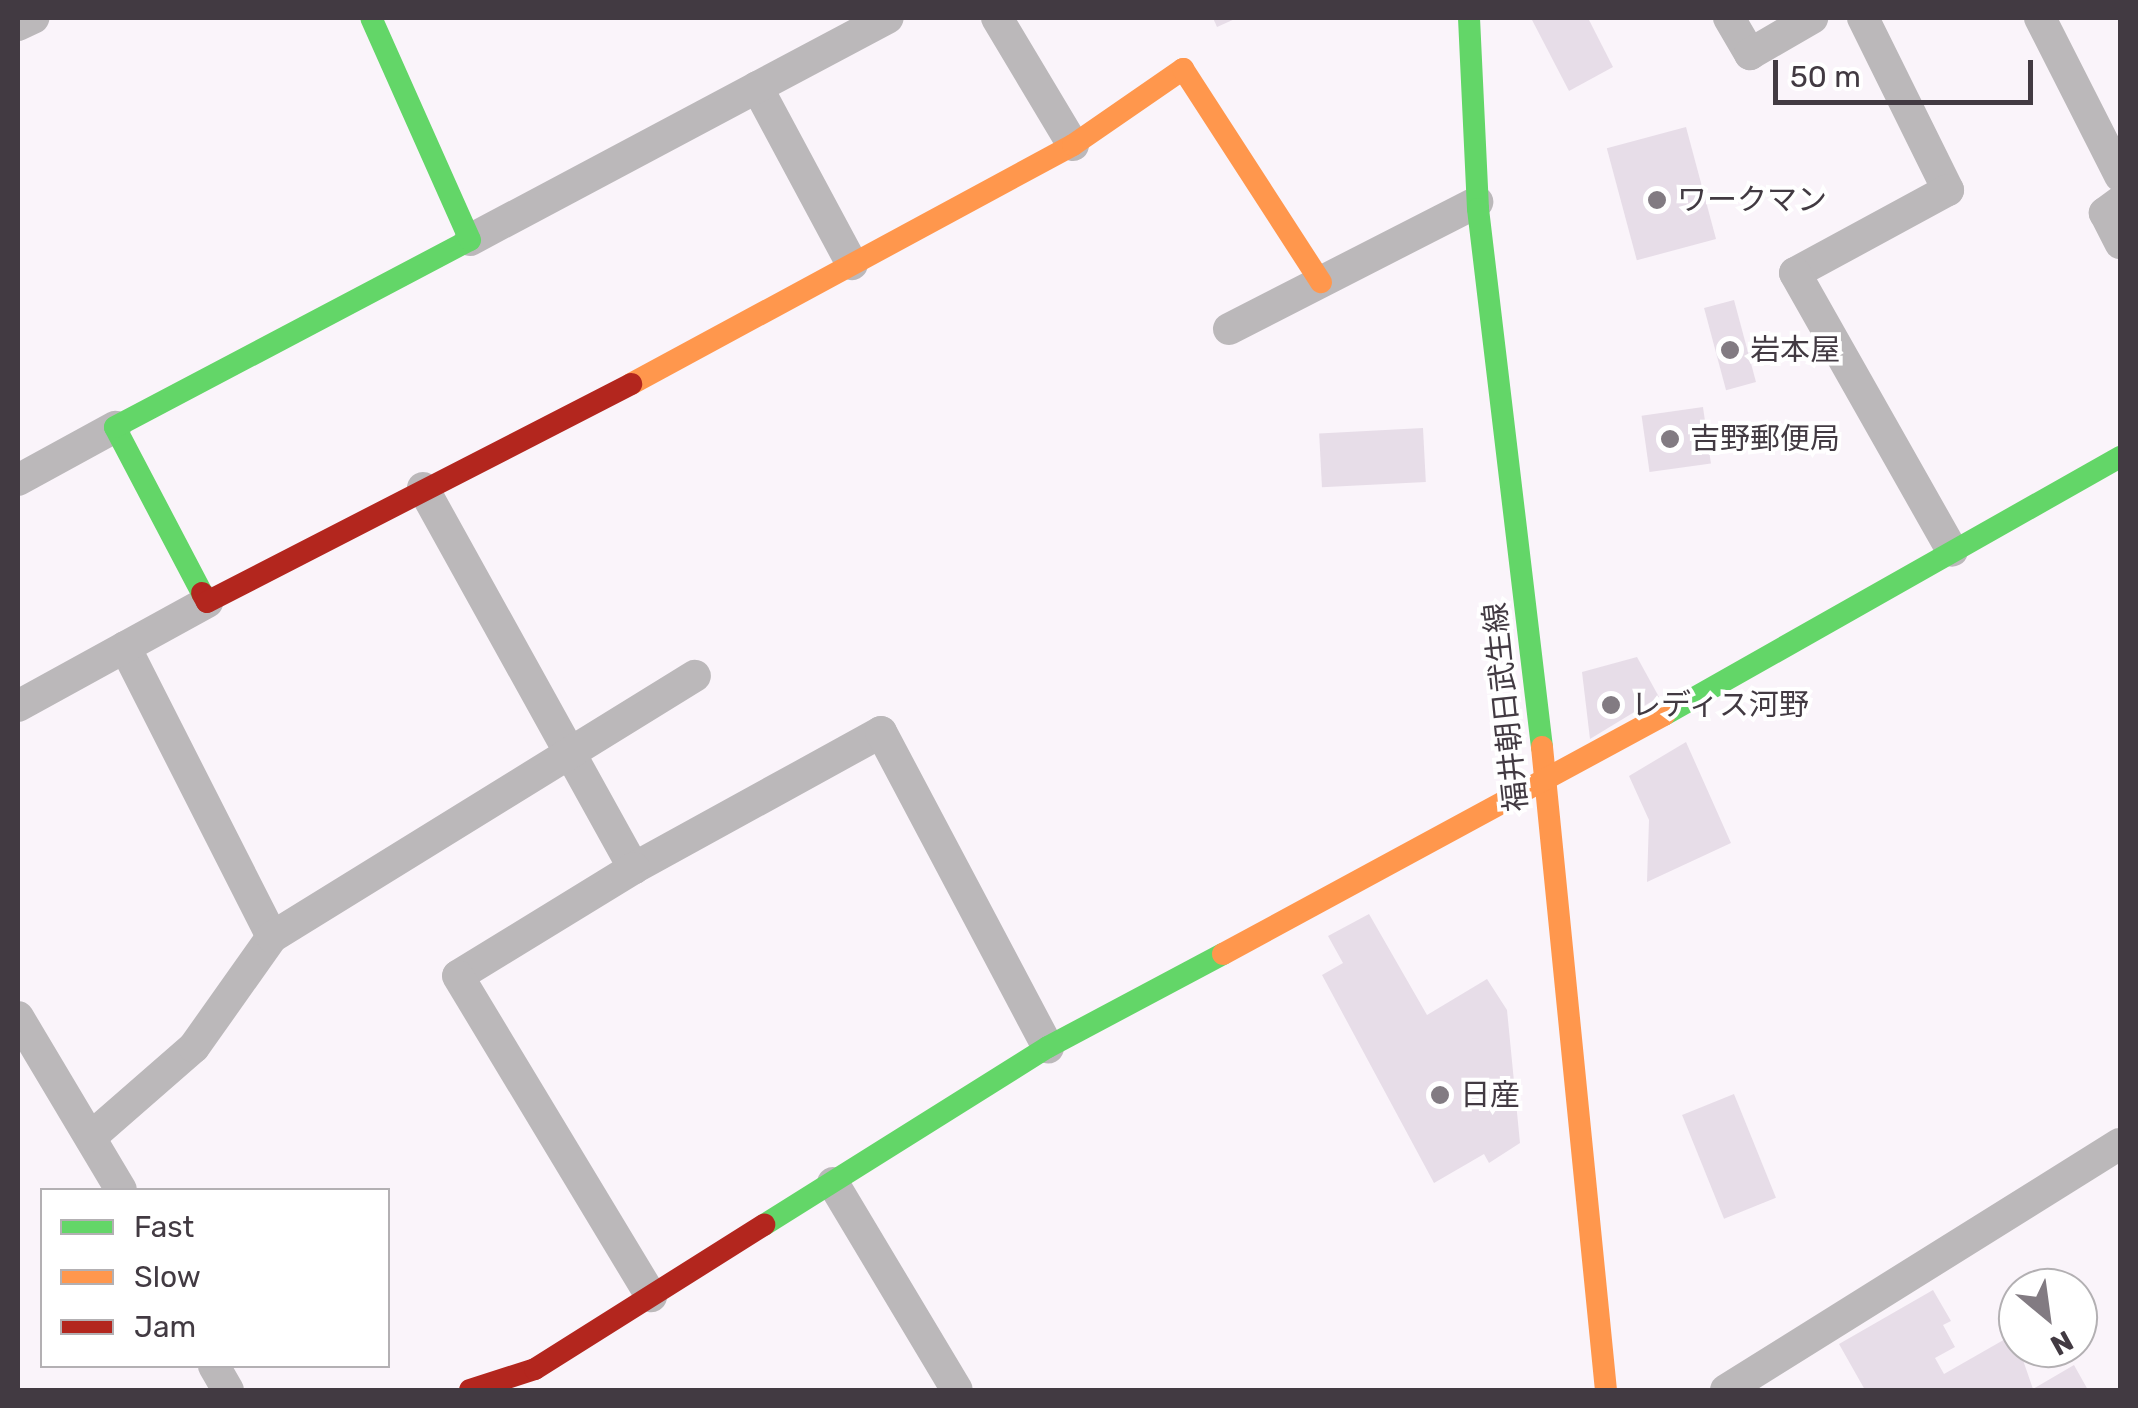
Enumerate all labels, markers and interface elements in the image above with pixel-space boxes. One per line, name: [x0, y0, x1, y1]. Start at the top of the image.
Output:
scale bar: [1778, 40, 2038, 102]
text: 50 m: [1790, 59, 1861, 95]
place label: ワークマン: [1677, 182, 1827, 218]
marker: ワークマン: [1646, 189, 1668, 211]
place label: 岩本屋: [1750, 332, 1840, 368]
marker: 岩本屋: [1719, 339, 1741, 361]
place label: 吉野郵便局: [1690, 421, 1840, 457]
marker: 吉野郵便局: [1659, 428, 1681, 450]
street label: 福井朝日武生線: [1477, 601, 1535, 813]
place label: レディス河野: [1631, 687, 1811, 723]
marker: レディス河野: [1600, 694, 1622, 716]
place label: 日産: [1460, 1077, 1520, 1113]
marker: 日産: [1429, 1084, 1451, 1106]
legend: [40, 1188, 390, 1368]
text: Fast: [134, 1209, 194, 1245]
text: Slow: [134, 1259, 201, 1295]
north arrow: [1998, 1268, 2098, 1368]
text: Jam: [134, 1309, 196, 1345]
text: N: [2045, 1324, 2079, 1362]

